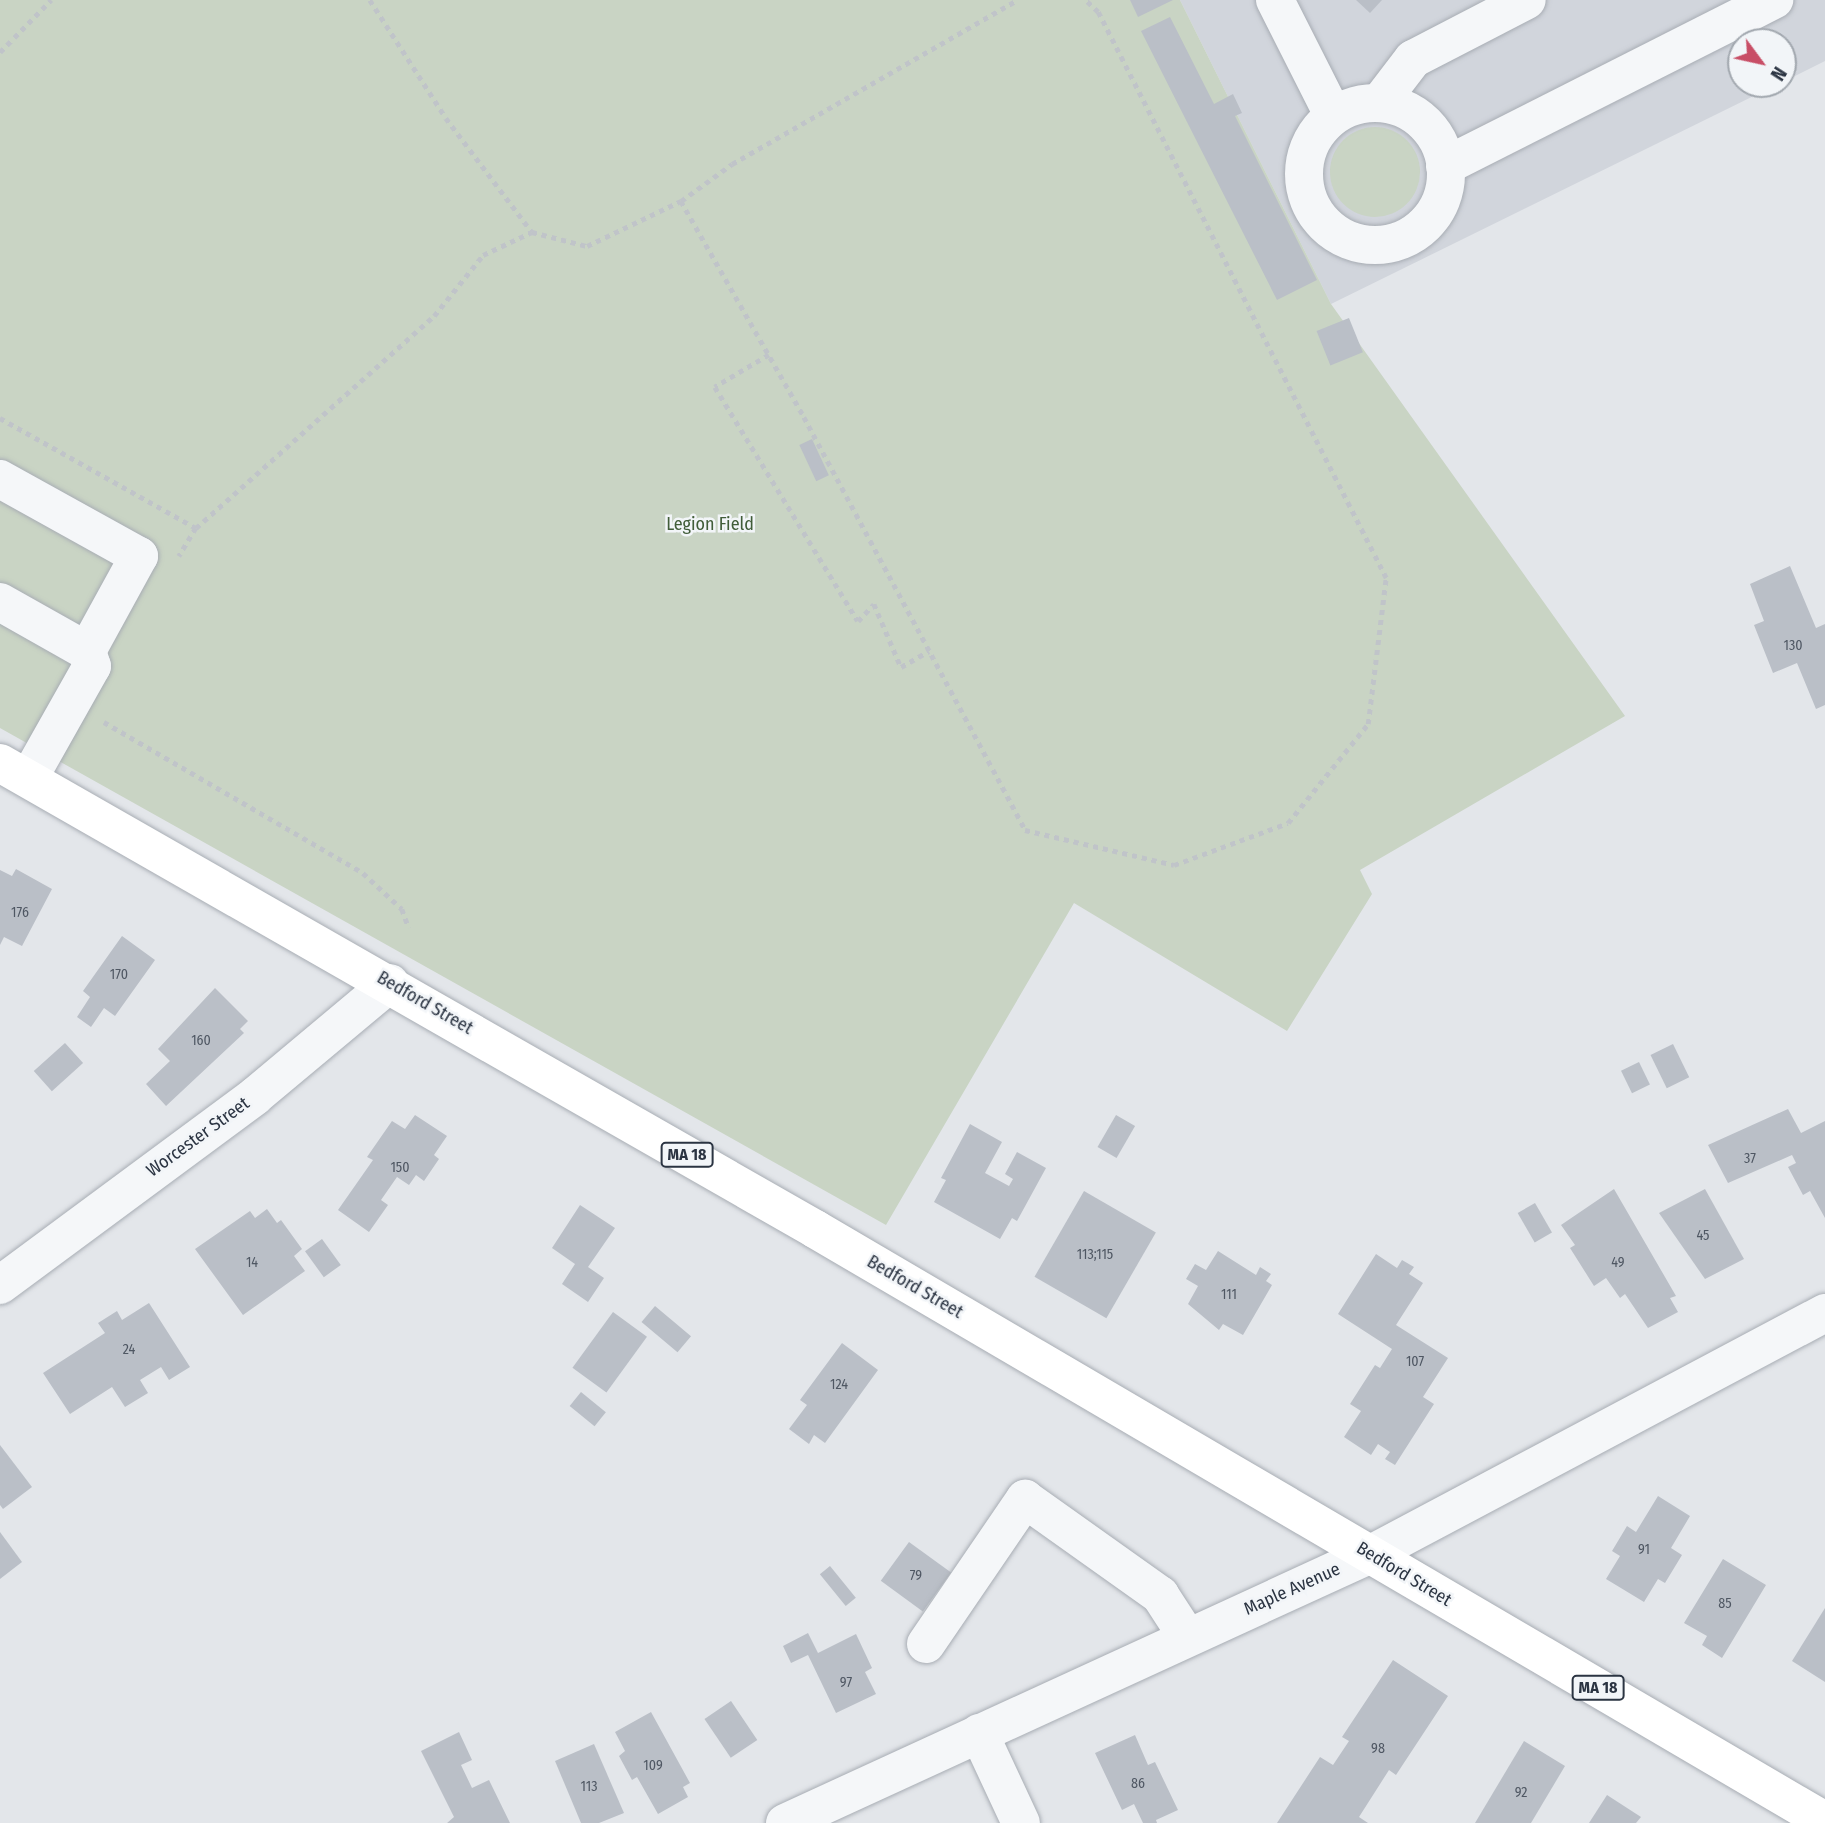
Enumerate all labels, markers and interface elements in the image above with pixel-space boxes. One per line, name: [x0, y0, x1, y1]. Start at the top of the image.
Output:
north arrow: [1727, 28, 1797, 98]
text: N: [1766, 63, 1791, 85]
park label: Legion Field: [666, 513, 754, 535]
house number: 130: [1783, 638, 1803, 654]
house number: 176: [11, 905, 29, 921]
house number: 170: [110, 967, 128, 983]
street label: Bedford Street: [373, 967, 477, 1039]
house number: 160: [191, 1033, 211, 1049]
street label: Worcester Street: [142, 1092, 254, 1182]
road number: MA 18: [659, 1142, 715, 1168]
house number: 37: [1744, 1151, 1756, 1167]
house number: 150: [390, 1160, 410, 1176]
house number: 45: [1696, 1228, 1710, 1244]
house number: 113;115: [1077, 1247, 1113, 1263]
street label: Bedford Street: [863, 1251, 967, 1323]
house number: 14: [246, 1255, 258, 1271]
house number: 49: [1611, 1255, 1625, 1271]
house number: 111: [1221, 1287, 1237, 1303]
house number: 24: [123, 1342, 135, 1358]
house number: 107: [1406, 1354, 1424, 1370]
house number: 124: [830, 1377, 848, 1393]
street label: Bedford Street: [1353, 1537, 1455, 1611]
house number: 91: [1638, 1542, 1650, 1558]
street label: Maple Avenue: [1241, 1558, 1343, 1620]
house number: 79: [910, 1568, 922, 1584]
house number: 85: [1718, 1596, 1732, 1612]
house number: 97: [840, 1675, 852, 1691]
road number: MA 18: [1570, 1676, 1626, 1700]
house number: 98: [1371, 1741, 1385, 1757]
house number: 109: [643, 1758, 663, 1774]
house number: 86: [1131, 1776, 1145, 1792]
house number: 113: [580, 1779, 598, 1795]
house number: 92: [1515, 1785, 1527, 1801]

